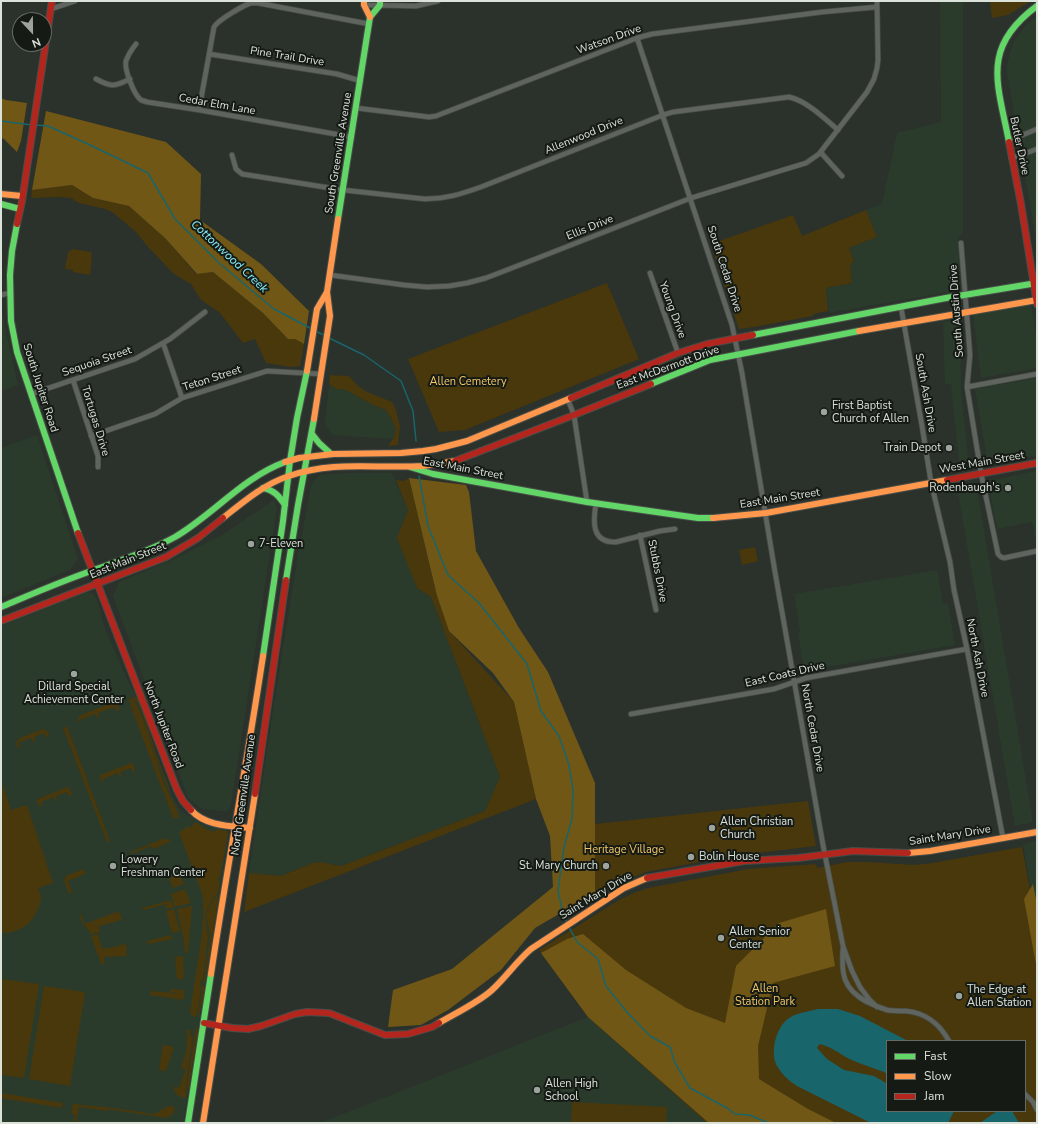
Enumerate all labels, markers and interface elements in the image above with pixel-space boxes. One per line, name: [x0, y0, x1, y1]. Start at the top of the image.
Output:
north arrow: [12, 12, 52, 52]
street label: Watson Drive: [575, 22, 643, 58]
text: N: [30, 34, 43, 51]
street label: Pine Trail Drive: [249, 45, 325, 69]
street label: South Greenville Avenue: [323, 91, 355, 215]
street label: Cedar Elm Lane: [178, 92, 256, 118]
street label: Allenwood Drive: [543, 114, 625, 158]
street label: Butler Drive: [1006, 116, 1032, 176]
street label: Ellis Drive: [564, 213, 616, 243]
water label: Cottonwood Creek: [187, 218, 271, 296]
street label: South Cedar Drive: [704, 224, 744, 314]
street label: South Austin Drive: [947, 264, 967, 358]
street label: Young Drive: [656, 280, 688, 340]
street label: South Jupiter Road: [19, 342, 61, 434]
street label: East McDermott Drive: [615, 343, 721, 393]
street label: Sequoia Street: [61, 344, 133, 380]
street label: South Ash Drive: [912, 352, 938, 434]
street label: Teton Street: [181, 363, 243, 395]
park label: Allen Cemetery: [429, 375, 507, 389]
street label: Tortugas Drive: [78, 384, 112, 458]
place label: First Baptist Church of Allen: [832, 399, 909, 425]
marker: First Baptist Church of Allen: [819, 407, 829, 417]
place label: Train Depot: [884, 441, 941, 455]
marker: Train Depot: [944, 443, 954, 453]
street label: West Main Street: [938, 449, 1026, 477]
street label: East Main Street: [422, 455, 504, 483]
place label: Rodenbaugh's: [929, 481, 1000, 495]
marker: Rodenbaugh's: [1003, 483, 1013, 493]
street label: East Main Street: [739, 486, 821, 512]
place label: 7-Eleven: [259, 537, 303, 551]
street label: Stubbs Drive: [644, 538, 670, 604]
marker: 7-Eleven: [246, 539, 256, 549]
street label: East Main Street: [88, 540, 168, 582]
street label: North Ash Drive: [963, 618, 991, 698]
street label: East Coats Drive: [744, 659, 826, 691]
marker: Dillard Special Achievement Center: [69, 669, 79, 679]
place label: Dillard Special Achievement Center: [24, 680, 124, 706]
street label: North Jupiter Road: [140, 680, 186, 770]
street label: North Cedar Drive: [798, 683, 826, 773]
street label: North Greenville Avenue: [229, 734, 259, 856]
place label: Allen Christian Church: [720, 815, 793, 841]
marker: Allen Christian Church: [707, 823, 717, 833]
street label: Saint Mary Drive: [908, 823, 992, 849]
park label: Heritage Village: [584, 843, 664, 857]
place label: Bolin House: [699, 850, 759, 864]
marker: Bolin House: [686, 852, 696, 862]
place label: Lowery Freshman Center: [121, 853, 205, 879]
place label: St. Mary Church: [519, 859, 598, 873]
marker: Lowery Freshman Center: [108, 861, 118, 871]
marker: St. Mary Church: [601, 861, 611, 871]
street label: Saint Mary Drive: [557, 869, 635, 923]
place label: Allen Senior Center: [729, 925, 790, 951]
marker: Allen Senior Center: [716, 933, 726, 943]
park label: Allen Station Park: [735, 982, 795, 1008]
place label: The Edge at Allen Station: [967, 983, 1032, 1009]
marker: The Edge at Allen Station: [954, 991, 964, 1001]
legend: [886, 1040, 1026, 1112]
text: Fast: [924, 1048, 947, 1064]
text: Slow: [924, 1068, 952, 1084]
place label: Allen High School: [545, 1077, 598, 1103]
marker: Allen High School: [532, 1085, 542, 1095]
text: Jam: [924, 1088, 945, 1104]

